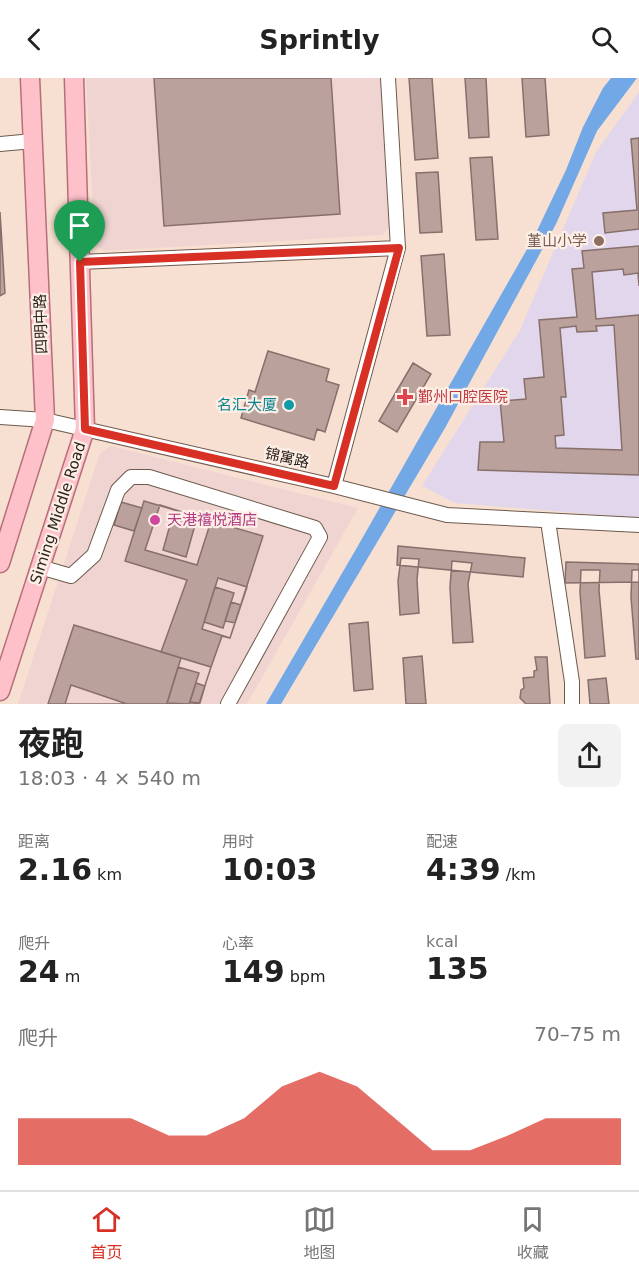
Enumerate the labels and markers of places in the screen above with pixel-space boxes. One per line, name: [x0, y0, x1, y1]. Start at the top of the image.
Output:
pin: [54, 200, 105, 262]
place label: 堇山小学: [527, 232, 587, 250]
marker: 堇山小学: [592, 234, 606, 248]
marker: 鄞州口腔医院: [396, 388, 414, 406]
place label: 鄞州口腔医院: [418, 388, 508, 406]
place label: 名汇大厦: [217, 396, 277, 414]
marker: 名汇大厦: [282, 398, 296, 412]
place label: 天港禧悦酒店: [167, 511, 257, 529]
marker: 天港禧悦酒店: [148, 513, 162, 527]

